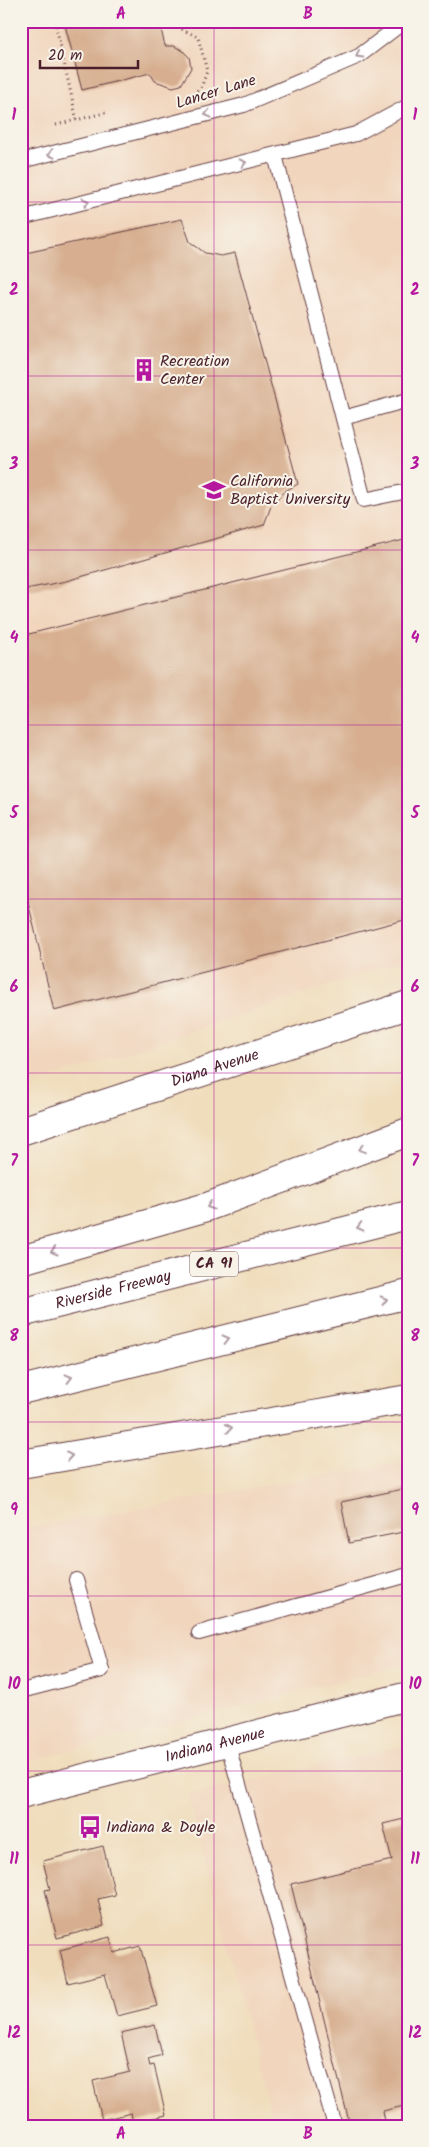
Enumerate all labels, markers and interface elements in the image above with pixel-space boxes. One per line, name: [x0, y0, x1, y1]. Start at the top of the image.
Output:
text: A: [116, 2, 126, 27]
text: B: [303, 2, 313, 27]
scale bar: [40, 38, 138, 70]
text: 20 m: [48, 44, 82, 68]
one-way arrow: [355, 48, 364, 58]
street label: Lancer Lane: [173, 68, 259, 116]
text: 1: [12, 103, 17, 128]
text: 1: [413, 103, 418, 128]
one-way arrow: [205, 109, 213, 119]
one-way arrow: [46, 148, 55, 159]
one-way arrow: [239, 158, 248, 169]
one-way arrow: [81, 197, 90, 208]
text: 2: [9, 278, 19, 303]
text: 2: [410, 278, 420, 303]
place label: Recreation Center: [160, 349, 229, 392]
building icon: Recreation Center: [131, 357, 157, 383]
text: 3: [9, 452, 19, 477]
text: 3: [410, 452, 420, 477]
place label: California Baptist University: [230, 469, 351, 512]
school or university icon: California Baptist University: [201, 477, 227, 503]
text: 4: [10, 626, 19, 651]
text: 4: [411, 626, 420, 651]
text: 5: [9, 801, 20, 826]
text: 5: [410, 801, 421, 826]
text: 6: [10, 975, 19, 1000]
text: 6: [411, 975, 420, 1000]
street label: Diana Avenue: [168, 1042, 262, 1094]
one-way arrow: [358, 1143, 367, 1153]
text: 7: [10, 1149, 18, 1174]
text: 7: [411, 1149, 419, 1174]
one-way arrow: [206, 1200, 215, 1210]
one-way arrow: [356, 1221, 365, 1232]
one-way arrow: [50, 1245, 58, 1255]
road number: CA 91: [190, 1252, 238, 1276]
street label: Riverside Freeway: [53, 1263, 174, 1316]
one-way arrow: [379, 1295, 387, 1305]
text: 8: [9, 1324, 19, 1349]
text: 8: [410, 1324, 420, 1349]
one-way arrow: [222, 1334, 231, 1345]
one-way arrow: [64, 1373, 73, 1384]
one-way arrow: [225, 1423, 234, 1433]
one-way arrow: [65, 1451, 74, 1461]
text: 9: [10, 1498, 18, 1523]
text: 9: [411, 1498, 419, 1523]
text: 10: [7, 1672, 21, 1697]
text: 10: [408, 1672, 422, 1697]
street label: Indiana Avenue: [162, 1720, 268, 1770]
bus stop icon: Indiana & Doyle: [77, 1814, 103, 1840]
place label: Indiana & Doyle: [106, 1815, 215, 1840]
text: 11: [9, 1847, 19, 1872]
text: 11: [410, 1847, 420, 1872]
text: 12: [7, 2021, 21, 2046]
text: 12: [408, 2021, 422, 2046]
text: A: [116, 2122, 126, 2147]
text: B: [303, 2122, 313, 2147]

